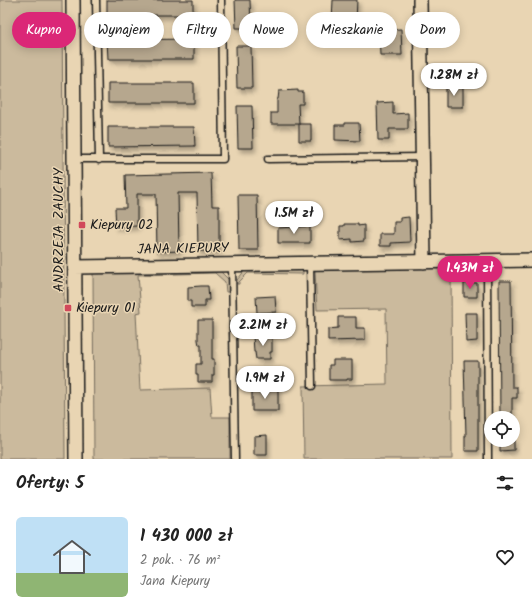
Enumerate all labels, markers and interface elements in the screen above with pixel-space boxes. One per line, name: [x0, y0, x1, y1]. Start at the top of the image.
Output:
chip: Kupno: [12, 12, 76, 48]
chip: Wynajem: [84, 12, 164, 48]
chip: Filtry: [172, 12, 231, 48]
chip: Nowe: [239, 12, 298, 48]
chip: Mieszkanie: [306, 12, 397, 48]
chip: Dom: [405, 12, 460, 48]
pin: 1.28M zł: [413, 63, 495, 97]
text: 1.28M zł: [430, 65, 478, 86]
street label: ANDRZEJA ZAUCHY: [48, 167, 70, 292]
pin: 1.5M zł: [257, 201, 331, 235]
text: 1.5M zł: [274, 203, 314, 224]
place label: Kiepury 02: [90, 214, 153, 236]
marker: Kiepury 02: [77, 220, 87, 230]
street label: JANA KIEPURY: [137, 237, 230, 261]
pin: 1.43M zł: [429, 256, 511, 290]
text: 1.43M zł: [446, 258, 494, 279]
place label: Kiepury 01: [76, 297, 136, 319]
marker: Kiepury 01: [63, 303, 73, 313]
pin: 2.21M zł: [222, 313, 304, 347]
text: 2.21M zł: [239, 315, 287, 336]
pin: 1.9M zł: [228, 366, 302, 400]
text: 1.9M zł: [245, 368, 285, 389]
map controls: [484, 411, 520, 447]
button: locate: [484, 411, 520, 447]
text: Oferty: 5: [16, 470, 84, 497]
icon: filters: [494, 472, 516, 494]
text: 1 430 000 zł: [140, 523, 233, 550]
icon: home: [48, 533, 96, 581]
icon: heart: [494, 546, 516, 568]
text: 2 pok. · 76 m²: [140, 550, 220, 571]
text: Jana Kiepury: [140, 571, 210, 592]

